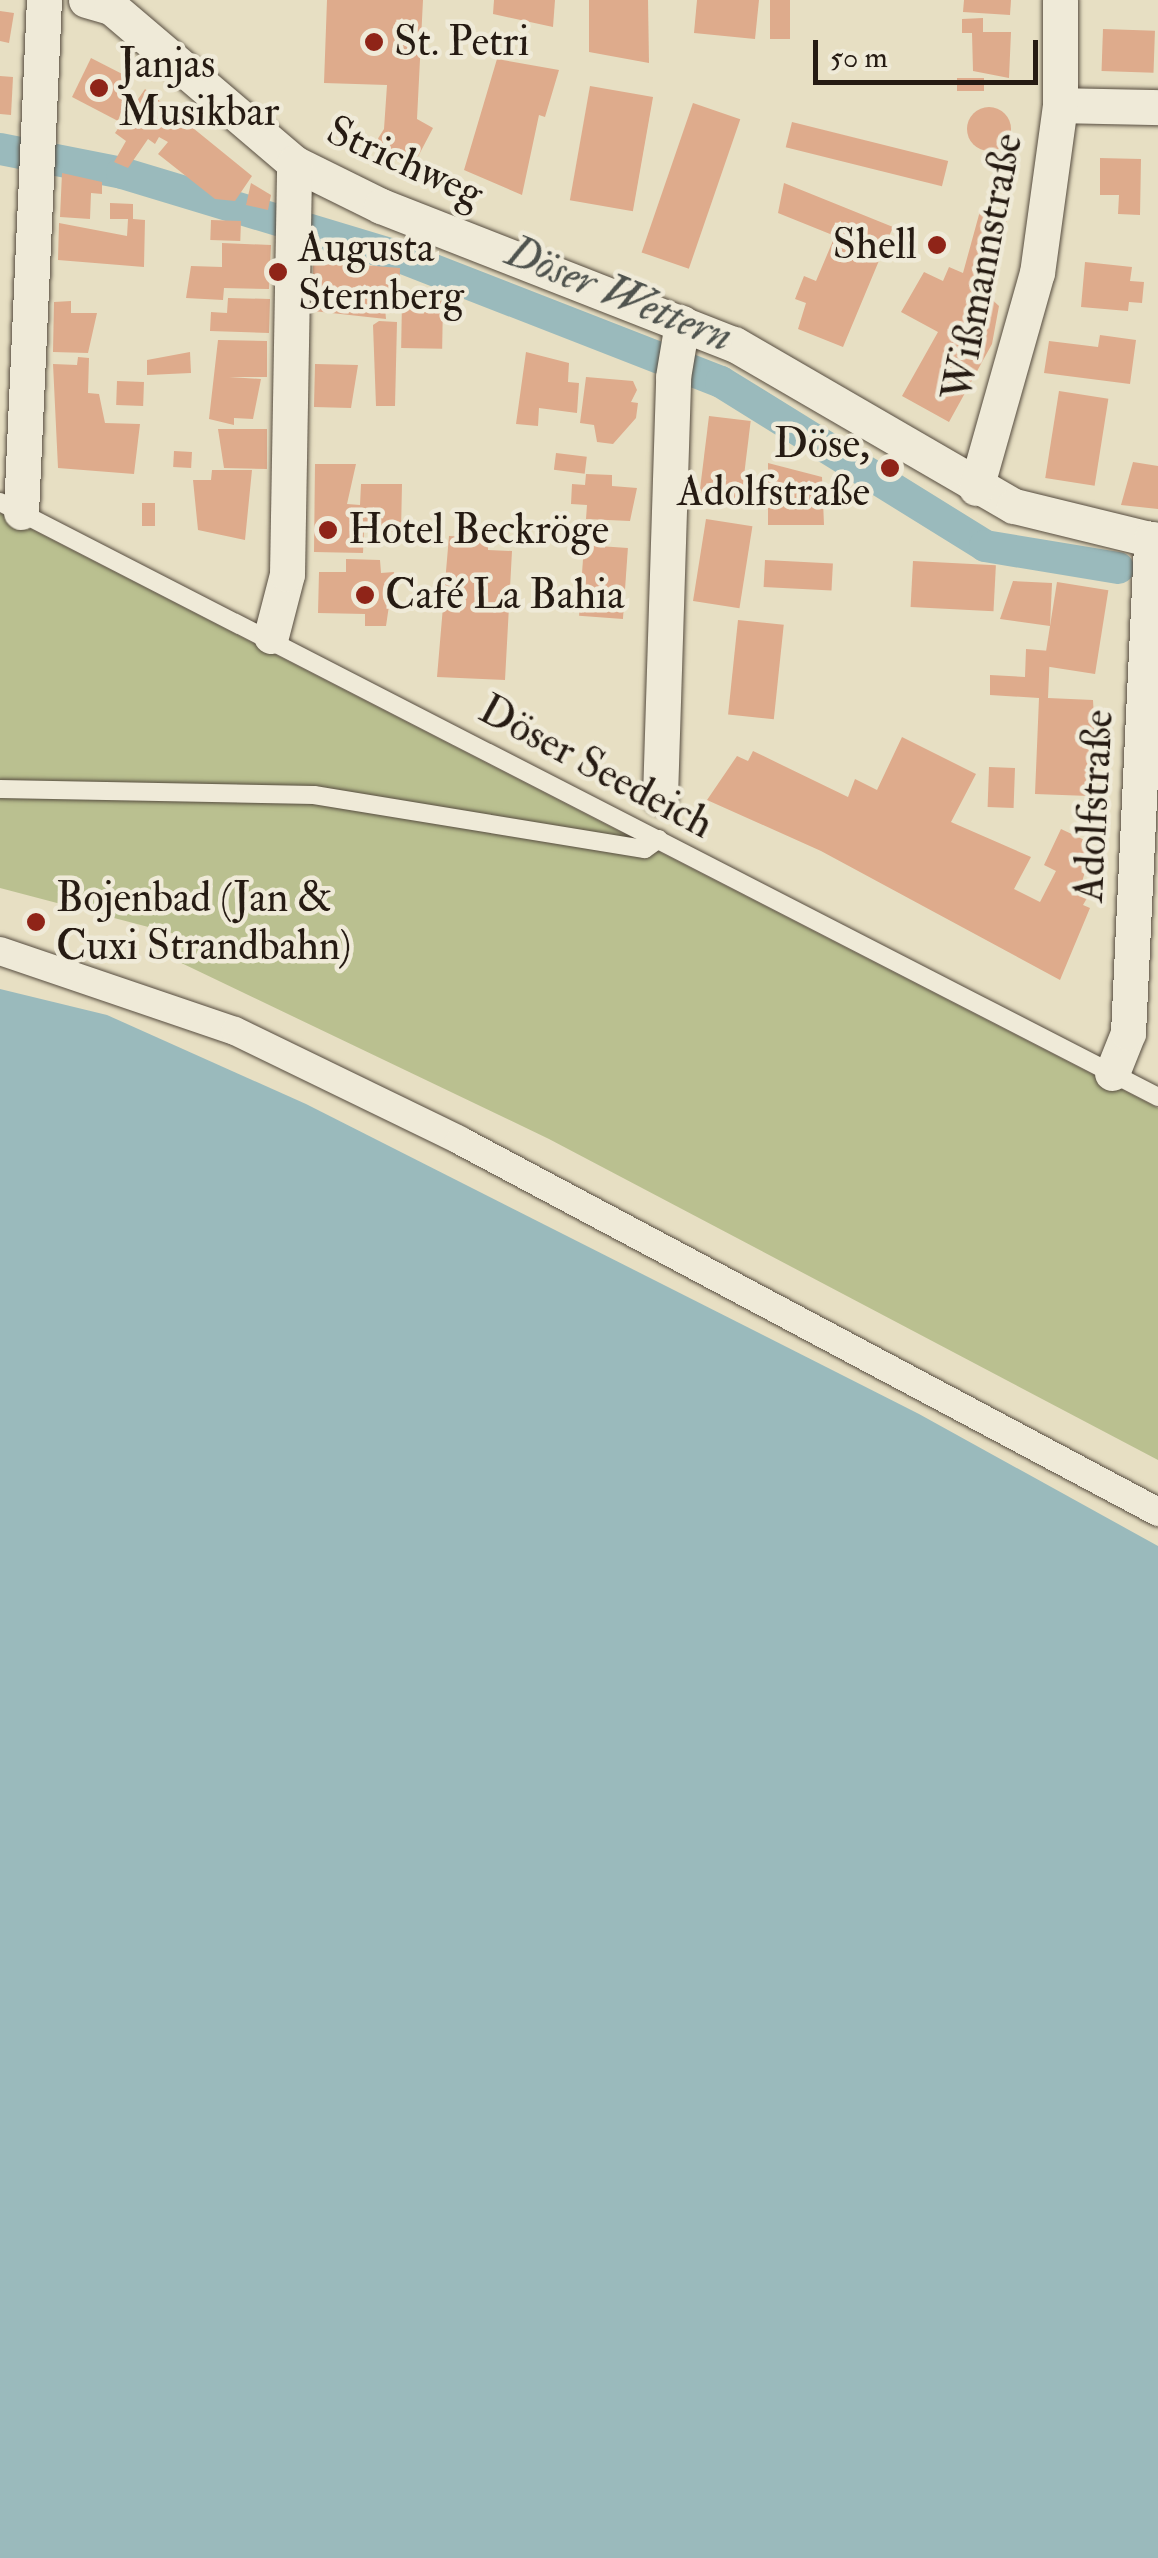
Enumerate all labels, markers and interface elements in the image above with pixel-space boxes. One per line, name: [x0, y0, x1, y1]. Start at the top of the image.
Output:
place label: St. Petri: [394, 17, 529, 67]
scale bar: [818, 20, 1043, 82]
marker: St. Petri: [363, 31, 385, 53]
place label: Janjas Musikbar: [119, 39, 280, 138]
text: 50 m: [830, 39, 888, 76]
marker: Janjas Musikbar: [88, 77, 110, 99]
street label: Strichweg: [319, 105, 491, 219]
street label: Wißmannstraße: [932, 129, 1034, 405]
place label: Shell: [833, 220, 917, 270]
place label: Augusta Sternberg: [298, 223, 464, 322]
water label: Döser Wettern: [498, 225, 740, 365]
marker: Shell: [926, 234, 948, 256]
marker: Augusta Sternberg: [267, 261, 289, 283]
place label: Döse, Adolfstraße: [677, 419, 870, 518]
marker: Döse, Adolfstraße: [879, 457, 901, 479]
place label: Hotel Beckröge: [348, 505, 609, 555]
marker: Hotel Beckröge: [317, 519, 339, 541]
place label: Café La Bahia: [385, 570, 624, 620]
marker: Café La Bahia: [354, 584, 376, 606]
street label: Döser Seedeich: [470, 684, 722, 850]
street label: Adolfstraße: [1064, 708, 1124, 904]
place label: Bojenbad (Jan & Cuxi Strandbahn): [56, 873, 351, 971]
marker: Bojenbad (Jan & Cuxi Strandbahn): [25, 911, 47, 933]

